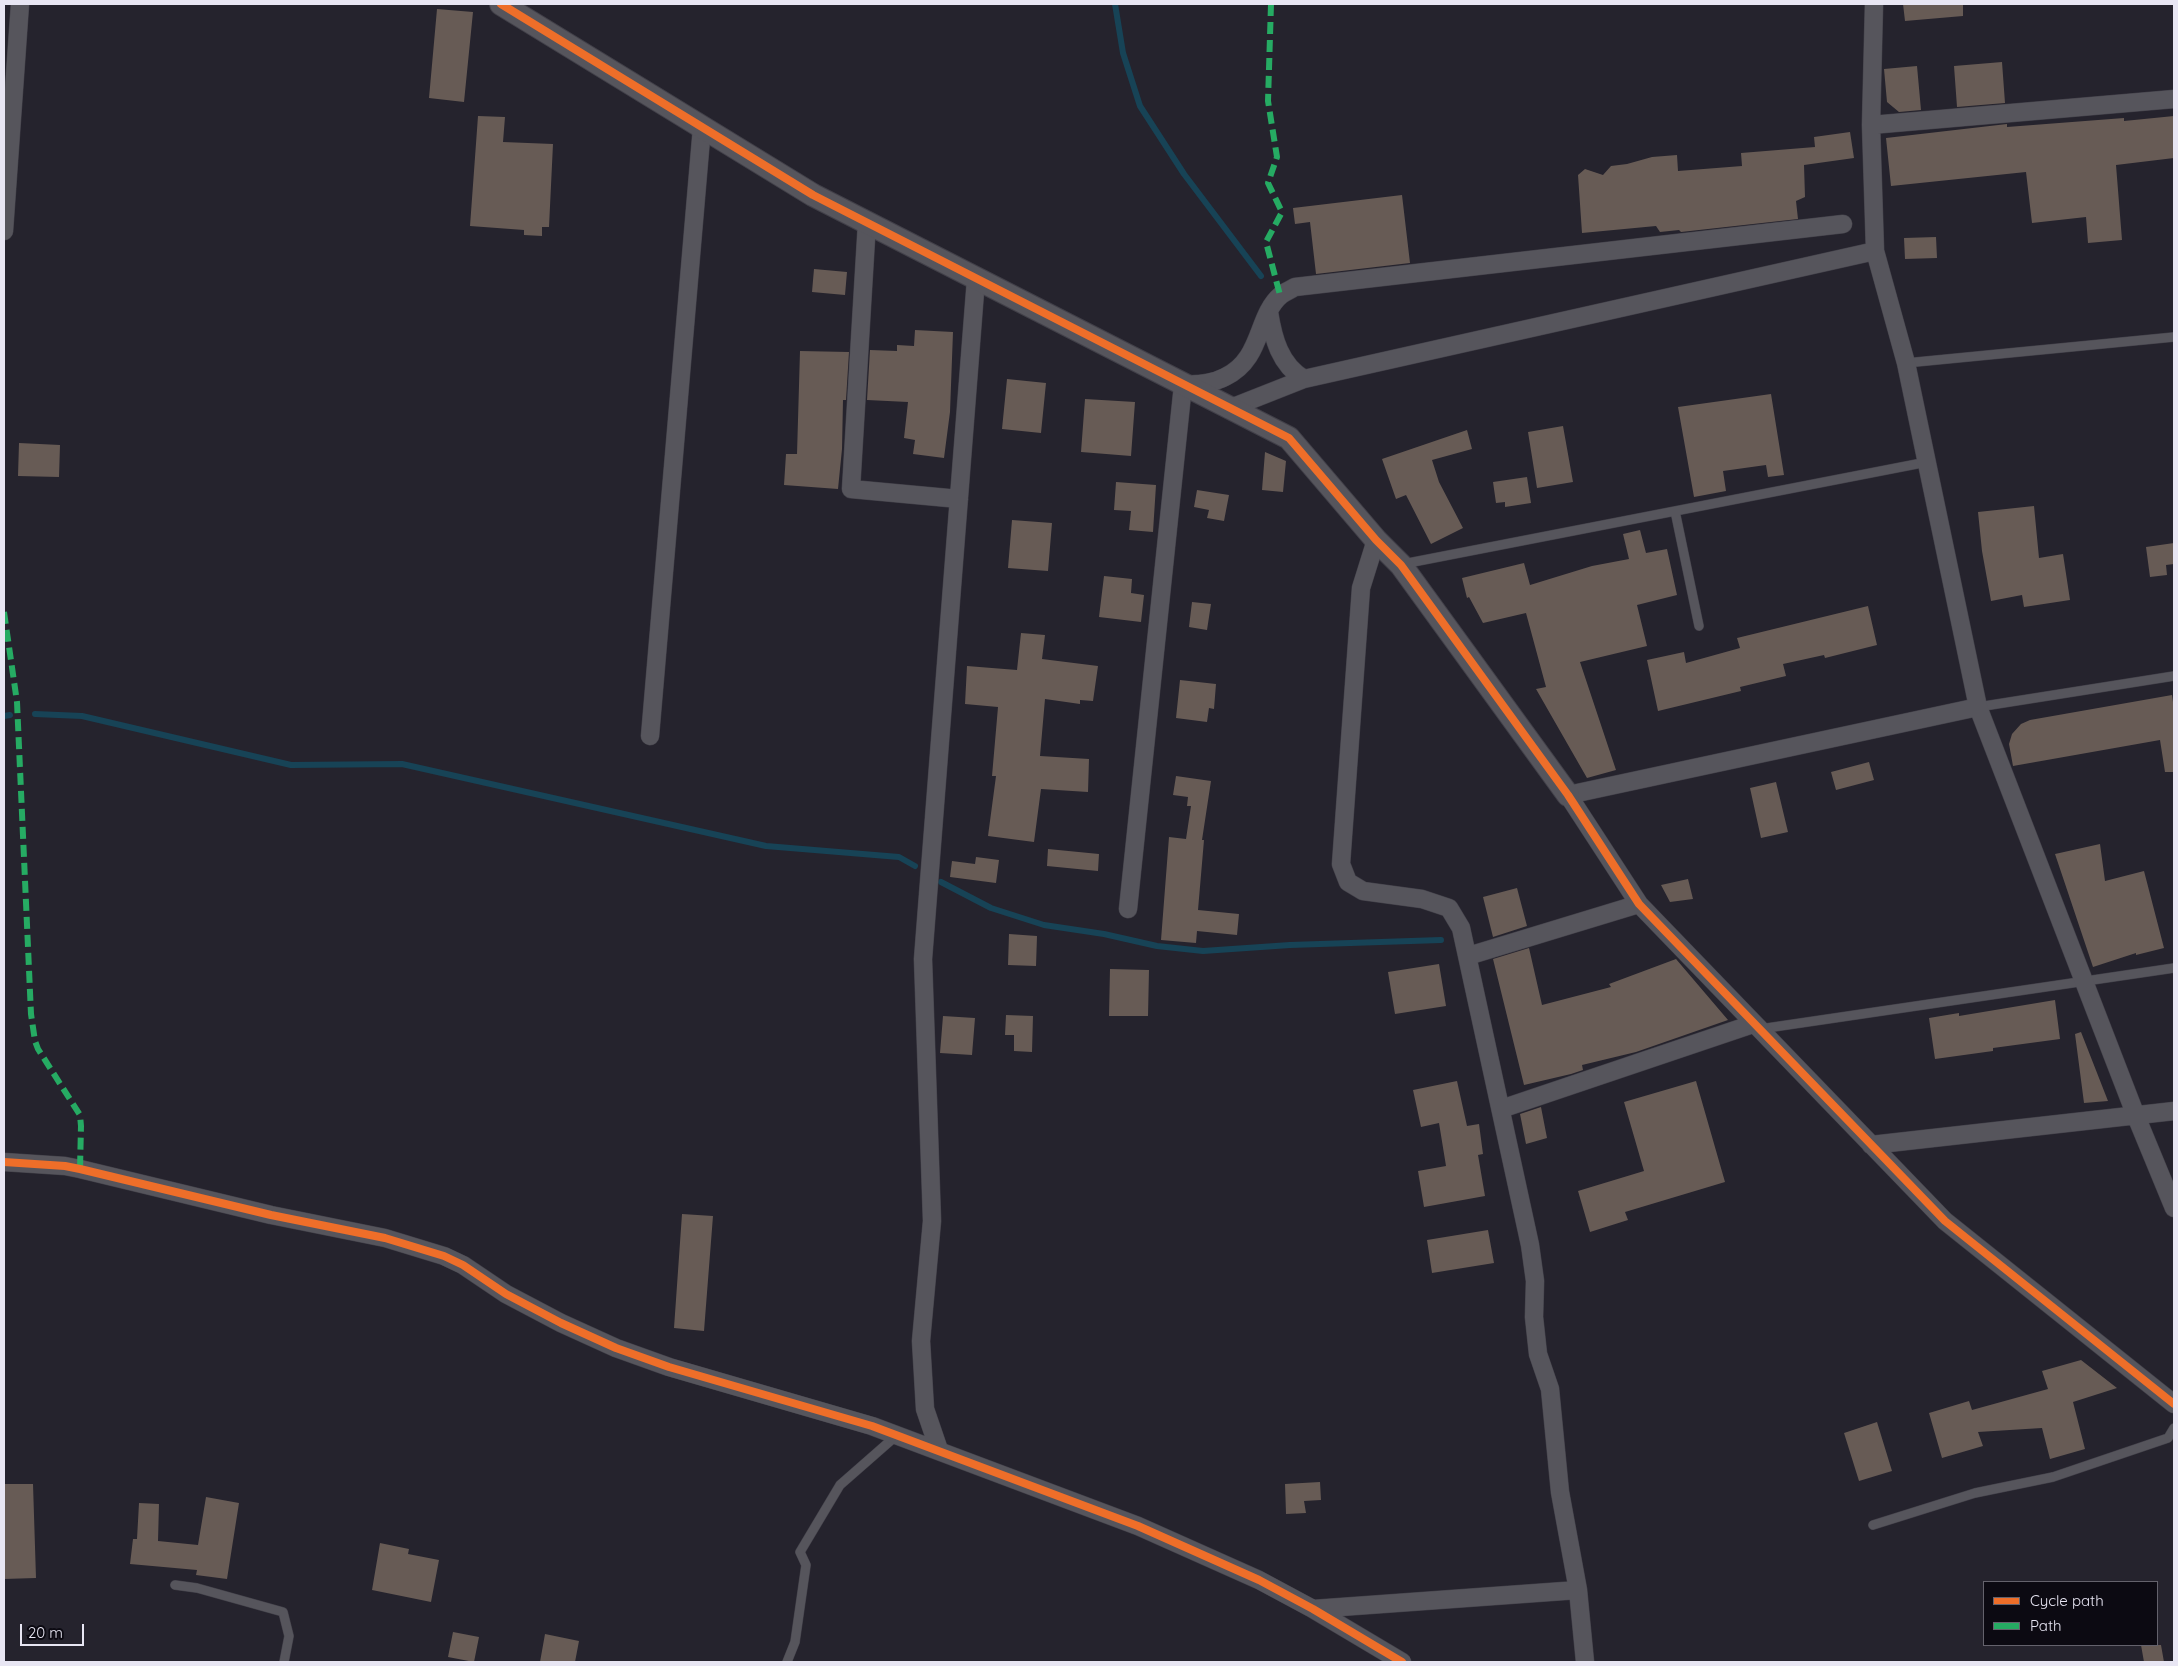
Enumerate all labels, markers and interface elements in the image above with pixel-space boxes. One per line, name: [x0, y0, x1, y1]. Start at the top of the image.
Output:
legend: [1983, 1581, 2158, 1646]
text: Cycle path: [2030, 1591, 2104, 1610]
scale bar: [22, 1614, 86, 1646]
text: Path: [2030, 1616, 2062, 1635]
text: 20 m: [28, 1623, 63, 1642]

